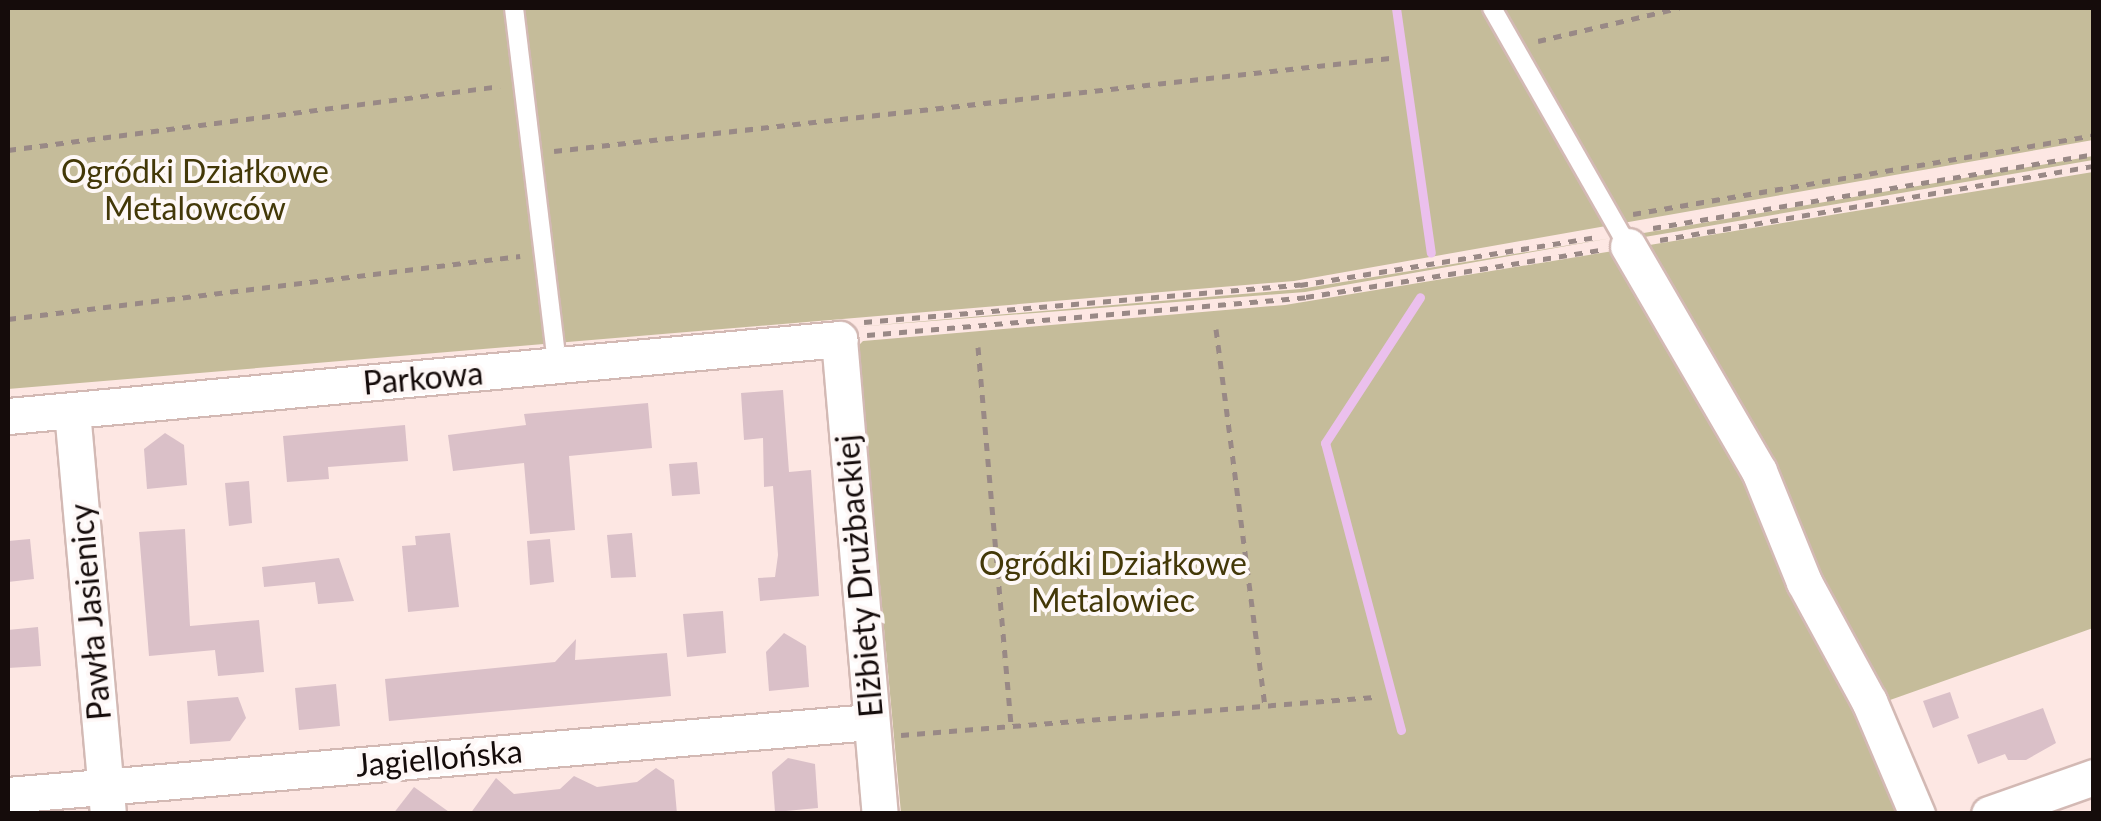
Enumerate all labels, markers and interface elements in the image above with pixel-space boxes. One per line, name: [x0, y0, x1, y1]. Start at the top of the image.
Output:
park label: Ogródki Działkowe Metalowców: [61, 153, 329, 228]
street label: Parkowa: [361, 354, 485, 402]
street label: Elżbiety Drużbackiej: [827, 433, 891, 719]
street label: Pawła Jasienicy: [61, 502, 119, 722]
park label: Ogródki Działkowe Metalowiec: [979, 545, 1247, 620]
street label: Jagiellońska: [354, 732, 524, 784]

